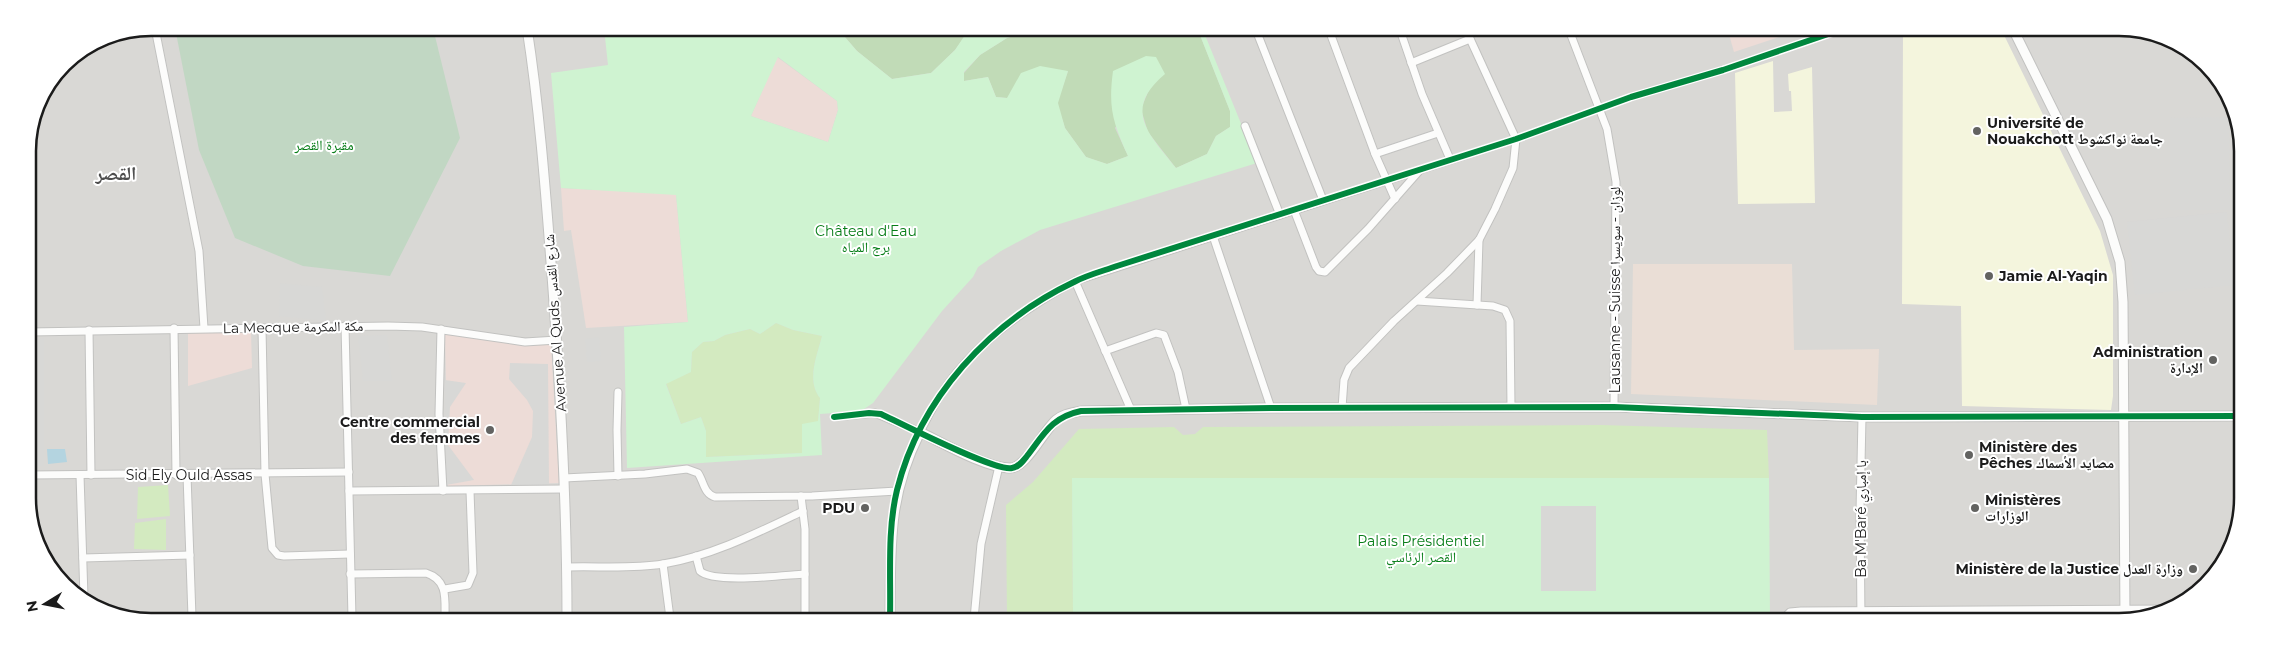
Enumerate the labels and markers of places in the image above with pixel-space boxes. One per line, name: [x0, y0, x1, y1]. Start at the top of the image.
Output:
place label: Université de Nouakchott جامعة نواكشوط: [1987, 114, 2163, 148]
marker: Université de Nouakchott جامعة نواكشوط: [1971, 125, 1983, 137]
place label: Jamie Al-Yaqin: [1998, 267, 2108, 285]
marker: Jamie Al-Yaqin: [1983, 270, 1995, 282]
place label: Administration الإدارة: [2092, 343, 2203, 377]
marker: Administration الإدارة: [2207, 354, 2219, 366]
place label: Centre commercial des femmes: [340, 413, 481, 447]
marker: Centre commercial des femmes: [484, 424, 496, 436]
place label: Ministère des Pêches مصايد الأسماك: [1979, 438, 2114, 472]
marker: Ministère des Pêches مصايد الأسماك: [1963, 449, 1975, 461]
place label: Ministères الوزارات: [1985, 491, 2061, 525]
place label: PDU: [822, 499, 855, 517]
marker: PDU: [859, 502, 871, 514]
marker: Ministères الوزارات: [1969, 502, 1981, 514]
place label: Ministère de la Justice وزارة العدل: [1955, 560, 2183, 578]
marker: Ministère de la Justice وزارة العدل: [2187, 563, 2199, 575]

